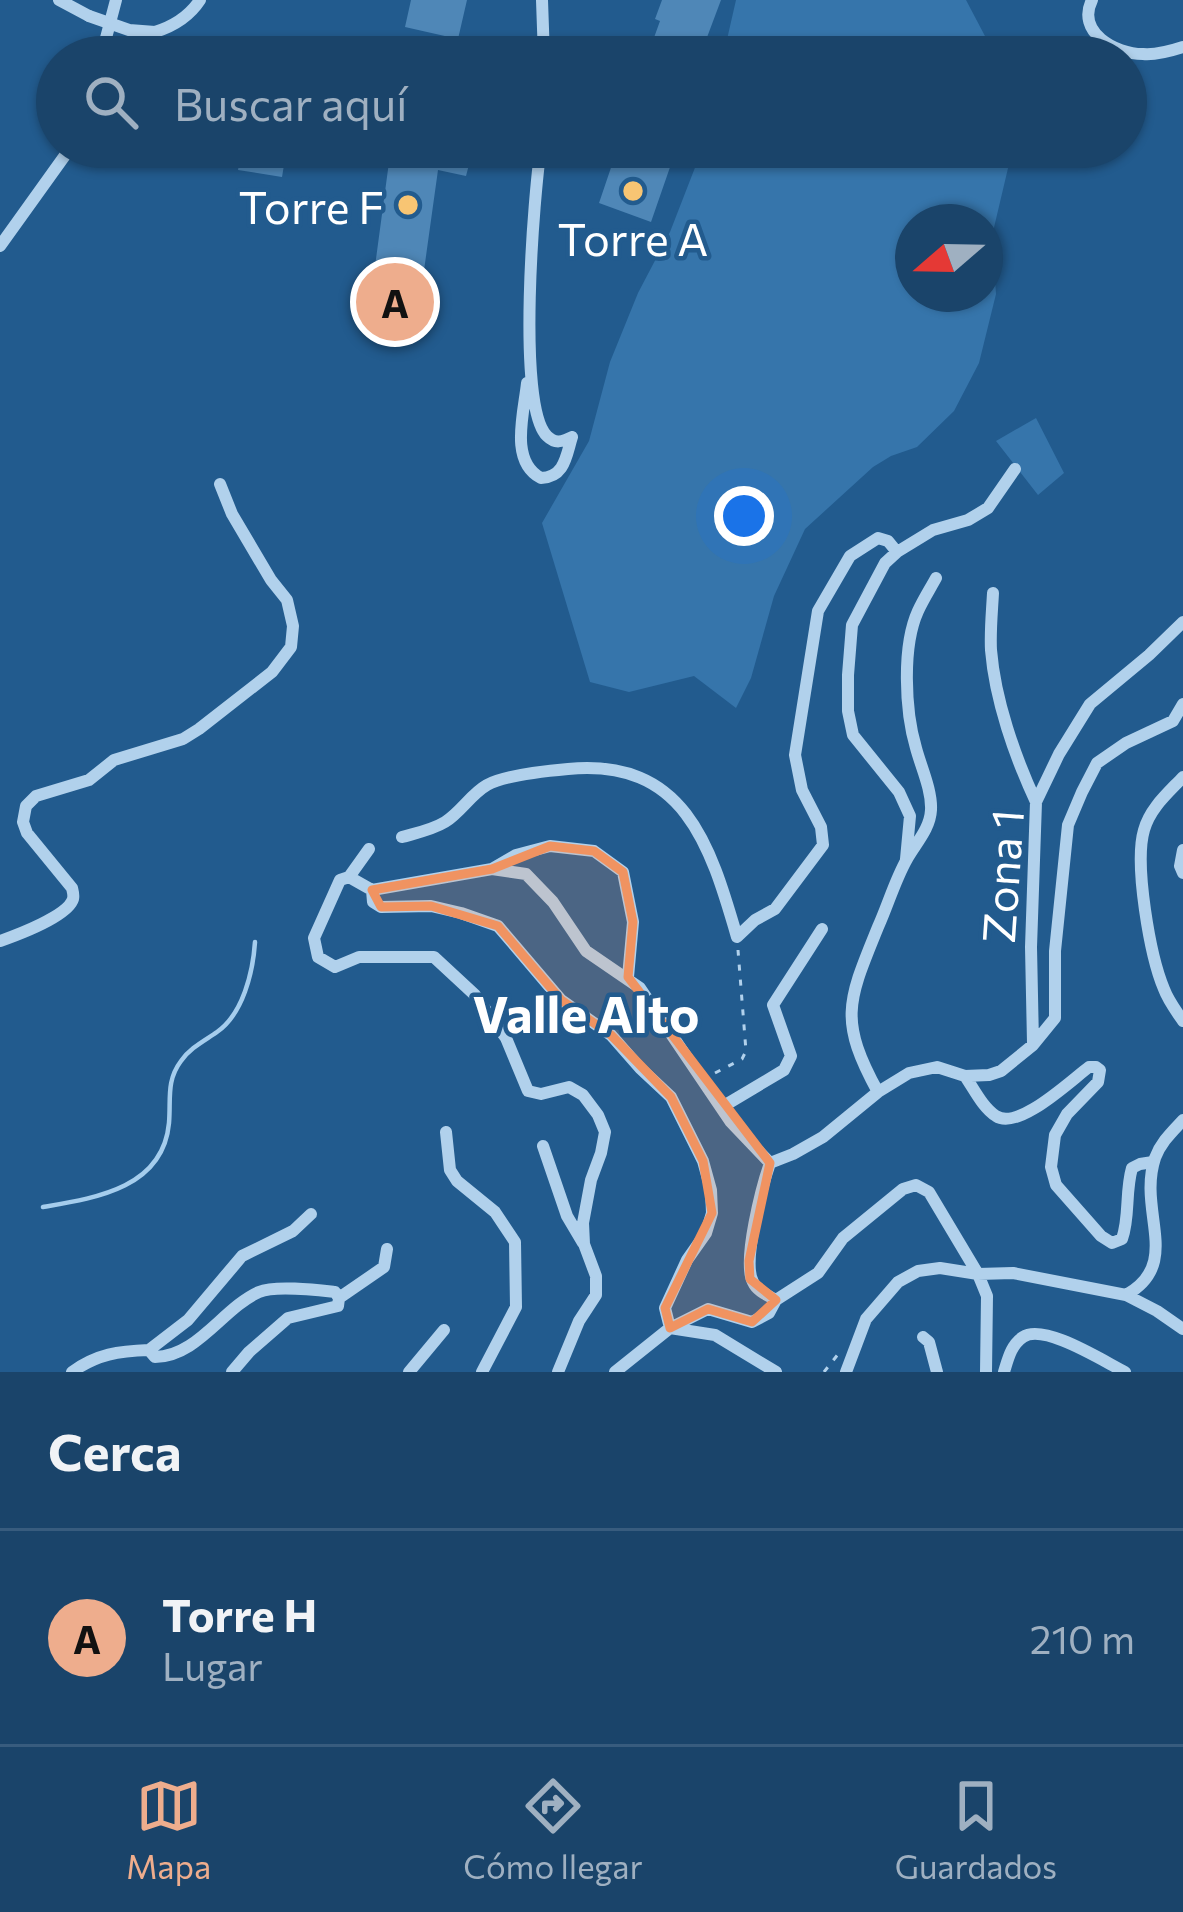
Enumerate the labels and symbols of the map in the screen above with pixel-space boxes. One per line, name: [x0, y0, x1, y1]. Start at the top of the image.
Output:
place label: Torre F: [238, 178, 384, 233]
marker: Torre A: [620, 178, 646, 204]
marker: Torre F: [395, 192, 421, 218]
north arrow: [895, 204, 1003, 312]
place label: Torre A: [558, 210, 708, 265]
pin: A: [356, 257, 434, 347]
your location: [714, 486, 774, 546]
street label: Zona 1: [969, 807, 1033, 945]
district label: Valle Alto: [473, 981, 699, 1044]

